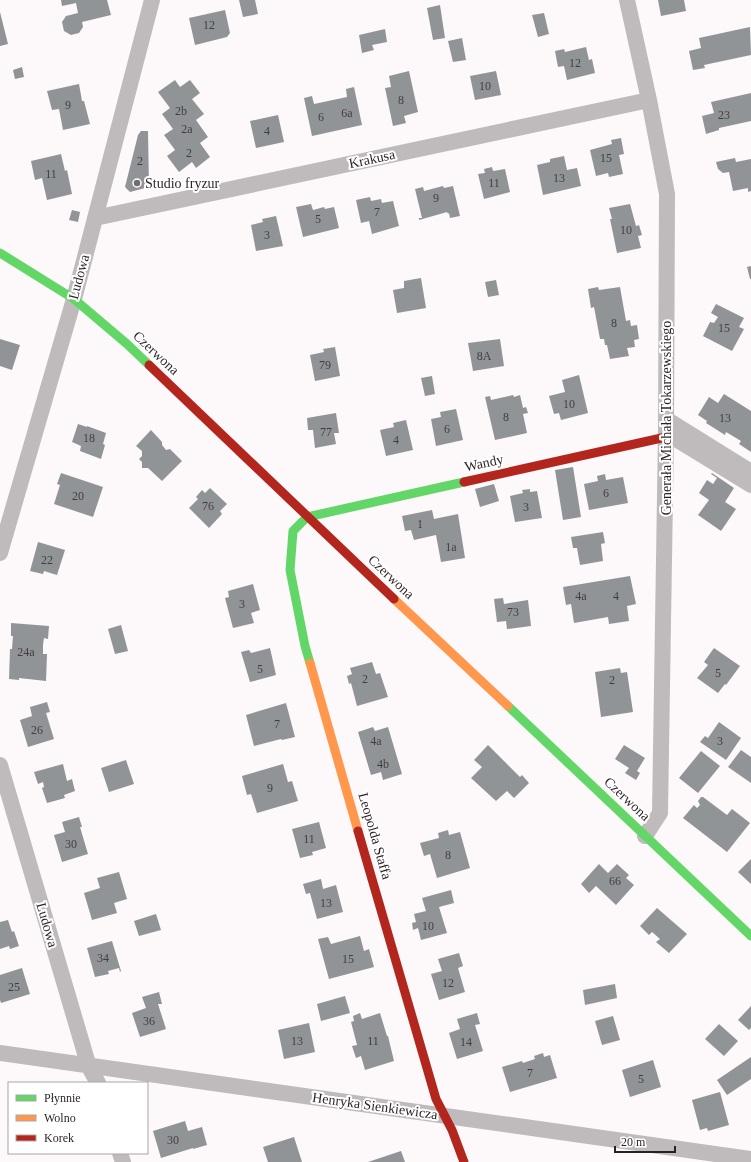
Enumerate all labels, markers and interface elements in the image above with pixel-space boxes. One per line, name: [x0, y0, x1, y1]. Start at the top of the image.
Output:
house number: 12: [203, 18, 215, 32]
house number: 12: [569, 56, 581, 70]
house number: 10: [479, 79, 491, 93]
house number: 8: [398, 93, 404, 107]
house number: 9: [65, 98, 71, 112]
house number: 2b: [175, 104, 187, 118]
house number: 6a: [341, 106, 353, 120]
house number: 23: [718, 108, 730, 122]
house number: 6: [318, 110, 324, 124]
house number: 2a: [181, 122, 193, 136]
house number: 4: [264, 124, 270, 138]
house number: 2: [186, 146, 192, 160]
street label: Krakusa: [348, 147, 397, 171]
house number: 15: [600, 151, 612, 165]
house number: 2: [137, 154, 143, 168]
house number: 11: [45, 167, 57, 181]
house number: 13: [553, 171, 565, 185]
place label: Studio fryzur: [145, 176, 220, 191]
house number: 11: [488, 176, 500, 190]
marker: Studio fryzur: [132, 178, 142, 188]
house number: 9: [433, 191, 439, 205]
house number: 7: [374, 205, 380, 219]
house number: 5: [315, 212, 321, 226]
house number: 10: [620, 223, 632, 237]
house number: 3: [264, 228, 270, 242]
street label: Ludowa: [66, 252, 92, 301]
house number: 8: [611, 316, 617, 330]
street label: Generała Michała Tokarzewskiego: [659, 321, 674, 515]
house number: 15: [718, 321, 730, 335]
street label: Czerwona: [130, 328, 182, 378]
house number: 8A: [477, 349, 492, 363]
house number: 79: [319, 358, 331, 372]
house number: 10: [563, 397, 575, 411]
house number: 8: [503, 410, 509, 424]
house number: 13: [719, 411, 731, 425]
house number: 6: [444, 422, 450, 436]
house number: 77: [320, 425, 332, 439]
house number: 18: [83, 431, 95, 445]
house number: 4: [393, 433, 399, 447]
street label: Wandy: [463, 452, 505, 474]
house number: 6: [603, 486, 609, 500]
house number: 20: [72, 489, 84, 503]
house number: 76: [202, 499, 214, 513]
house number: 3: [523, 500, 529, 514]
house number: 1: [417, 517, 423, 531]
house number: 1a: [445, 540, 457, 554]
street label: Czerwona: [365, 552, 417, 602]
house number: 22: [41, 553, 53, 567]
house number: 4a: [575, 589, 587, 603]
house number: 4: [613, 589, 619, 603]
house number: 3: [239, 597, 245, 611]
house number: 73: [507, 605, 519, 619]
house number: 24a: [17, 645, 35, 659]
house number: 5: [257, 662, 263, 676]
house number: 5: [715, 666, 721, 680]
house number: 2: [362, 672, 368, 686]
house number: 2: [609, 673, 615, 687]
house number: 7: [274, 717, 280, 731]
house number: 26: [31, 723, 43, 737]
house number: 4a: [370, 734, 382, 748]
house number: 3: [717, 734, 723, 748]
house number: 4b: [377, 757, 389, 771]
street label: Czerwona: [601, 774, 653, 824]
house number: 9: [267, 781, 273, 795]
street label: Leopolda Staffa: [355, 791, 395, 882]
house number: 11: [303, 832, 315, 846]
house number: 30: [65, 837, 77, 851]
house number: 8: [445, 848, 451, 862]
house number: 66: [609, 874, 621, 888]
house number: 13: [320, 896, 332, 910]
street label: Ludowa: [33, 901, 61, 950]
house number: 10: [422, 919, 434, 933]
house number: 34: [97, 951, 109, 965]
house number: 15: [342, 952, 354, 966]
house number: 12: [442, 976, 454, 990]
house number: 25: [8, 980, 20, 994]
house number: 36: [143, 1014, 155, 1028]
house number: 13: [291, 1034, 303, 1048]
house number: 11: [367, 1034, 379, 1048]
house number: 14: [460, 1035, 472, 1049]
house number: 7: [527, 1066, 533, 1080]
house number: 5: [638, 1072, 644, 1086]
legend: [8, 1082, 148, 1154]
street label: Henryka Sienkiewicza: [311, 1090, 439, 1122]
text: Płynnie: [44, 1091, 81, 1105]
text: Wolno: [44, 1111, 76, 1125]
scale bar: [615, 1128, 675, 1154]
text: Korek: [44, 1131, 74, 1145]
house number: 30: [167, 1133, 179, 1147]
text: 20 m: [621, 1135, 646, 1149]

